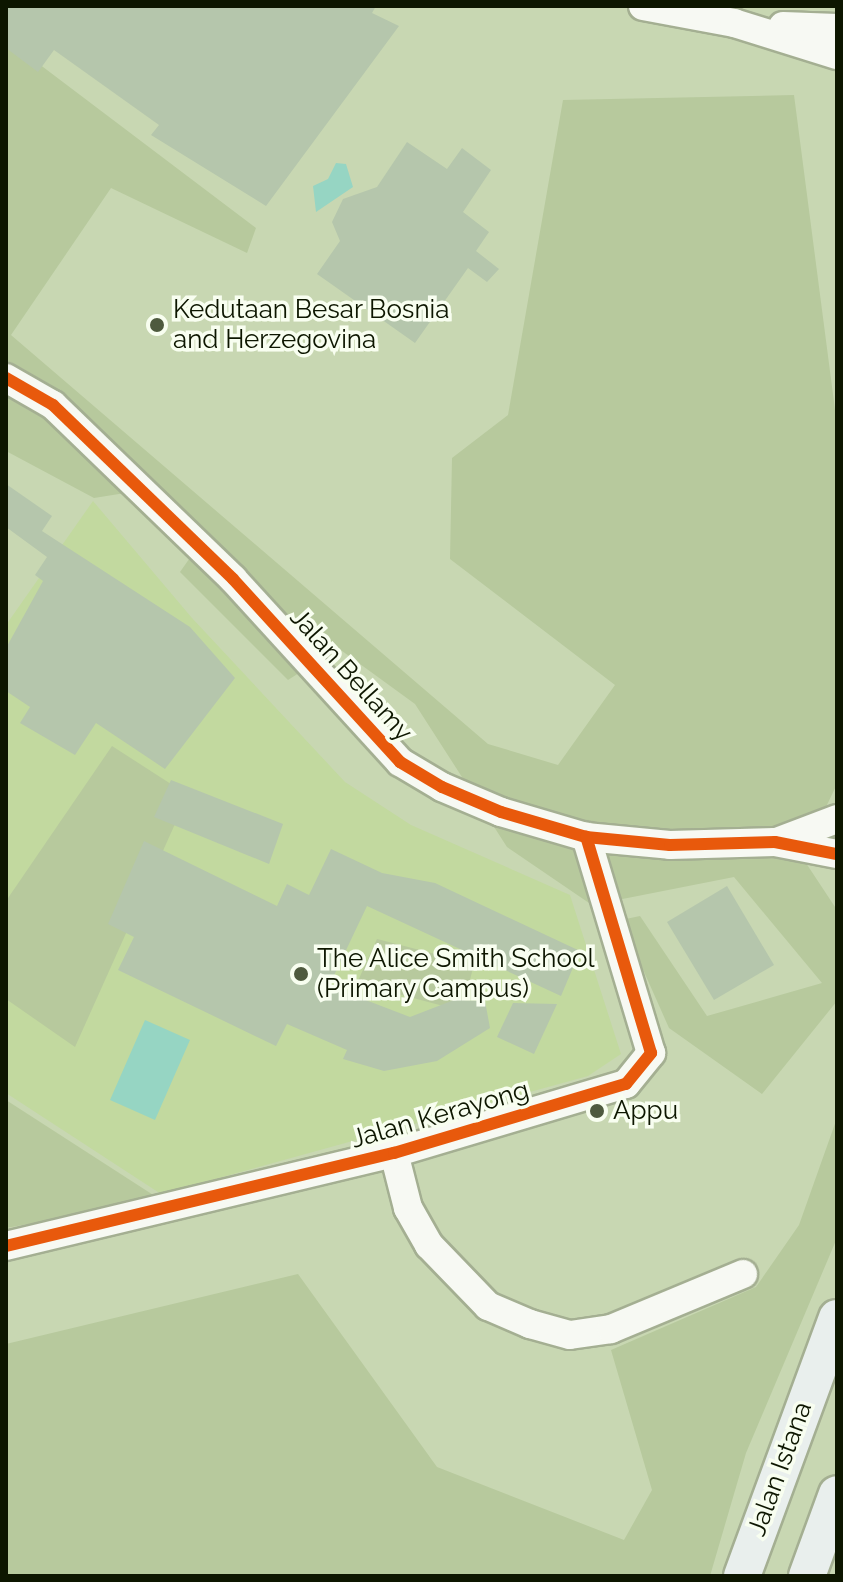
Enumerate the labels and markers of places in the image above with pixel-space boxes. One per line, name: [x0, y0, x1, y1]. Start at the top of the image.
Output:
place label: Kedutaan Besar Bosnia and Herzegovina: [173, 294, 450, 356]
marker: Kedutaan Besar Bosnia and Herzegovina: [148, 316, 166, 334]
place label: The Alice Smith School (Primary Campus): [317, 943, 595, 1004]
marker: The Alice Smith School (Primary Campus): [292, 965, 310, 983]
place label: Appu: [613, 1095, 678, 1127]
marker: Appu: [588, 1102, 606, 1120]

